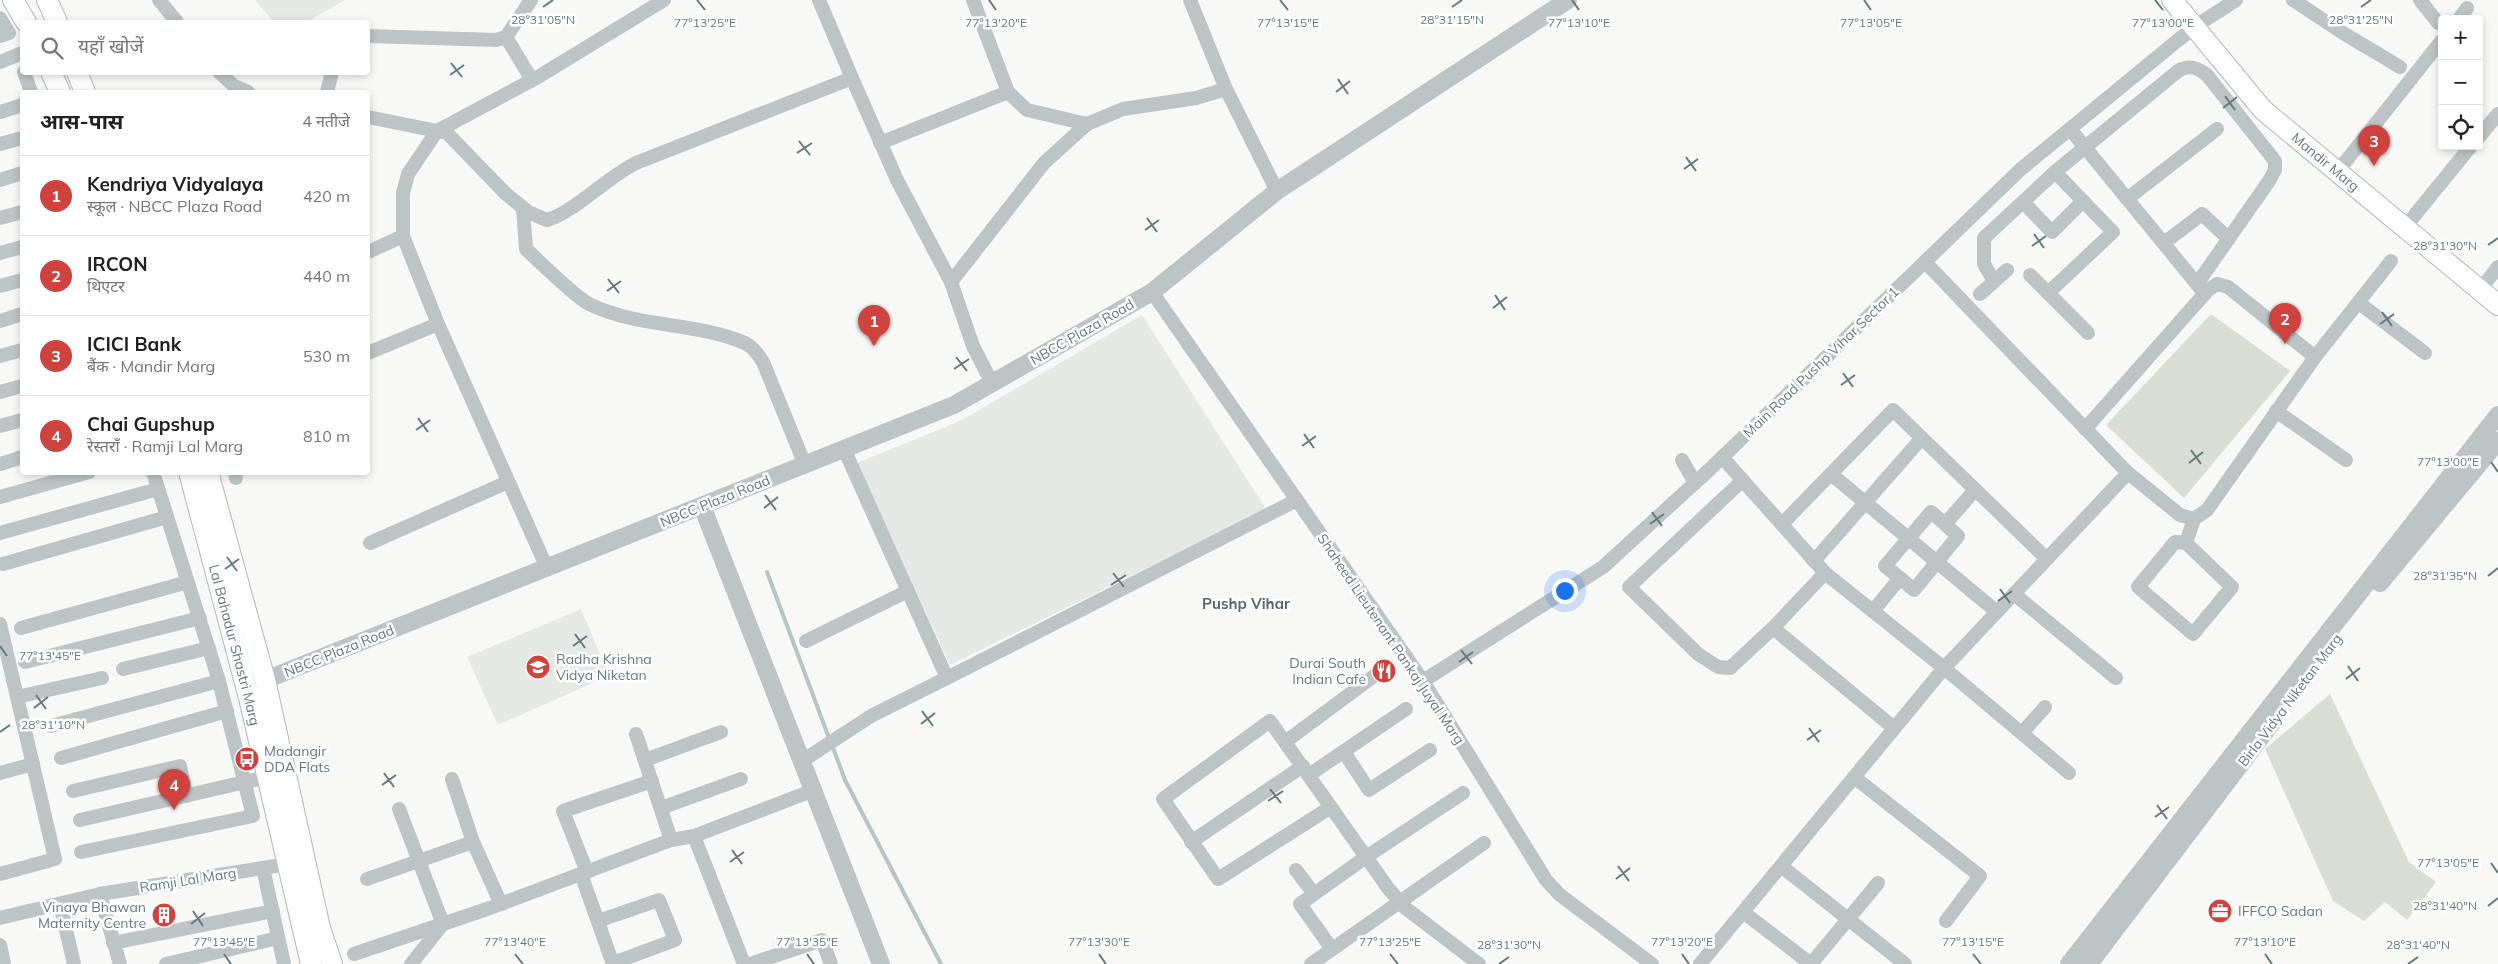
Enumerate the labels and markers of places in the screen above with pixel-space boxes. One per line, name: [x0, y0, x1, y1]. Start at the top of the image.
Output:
pin: 3: [2358, 125, 2390, 166]
pin: 2: [2269, 303, 2301, 344]
pin: 1: [858, 305, 890, 346]
place label: Radha Krishna Vidya Niketan: [556, 650, 652, 684]
school or university icon: Radha Krishna Vidya Niketan: [525, 654, 551, 680]
place label: Durai South Indian Cafe: [1289, 654, 1366, 688]
restaurant icon: Durai South Indian Cafe: [1371, 658, 1397, 684]
place label: Madangir DDA Flats: [264, 742, 330, 776]
bus stop icon: Madangir DDA Flats: [234, 746, 260, 772]
pin: 4: [158, 769, 190, 810]
place label: Vinaya Bhawan Maternity Centre: [38, 898, 146, 932]
office icon: IFFCO Sadan: [2207, 898, 2233, 924]
building icon: Vinaya Bhawan Maternity Centre: [151, 902, 177, 928]
place label: IFFCO Sadan: [2238, 902, 2323, 920]

